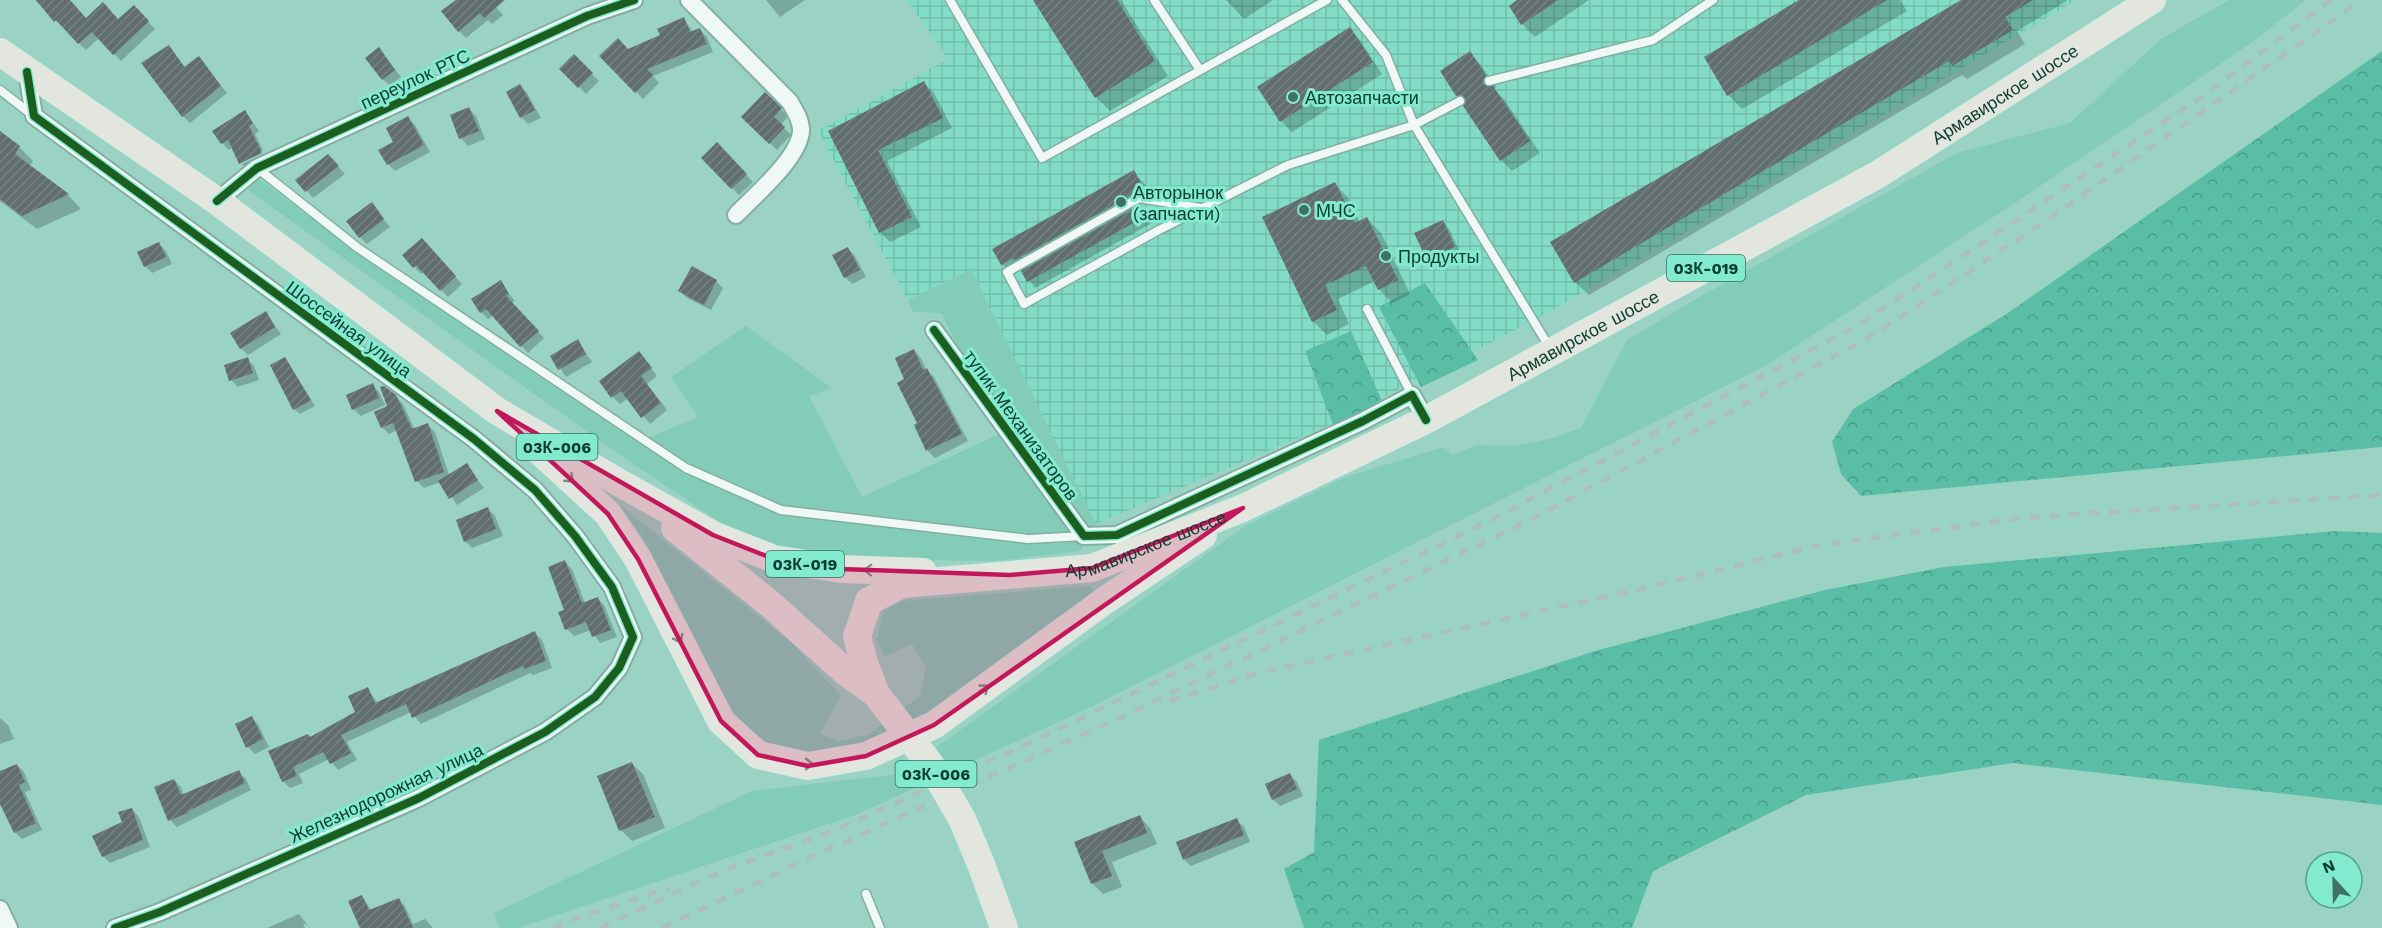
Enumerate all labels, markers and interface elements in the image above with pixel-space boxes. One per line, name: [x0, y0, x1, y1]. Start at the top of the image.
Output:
street label: Армавирское шоссе: [1927, 39, 2082, 148]
street label: переулок РТС: [357, 45, 473, 113]
place label: Автозапчасти: [1305, 87, 1419, 108]
marker: Автозапчасти: [1286, 90, 1300, 104]
place label: Авторынок (запчасти): [1133, 182, 1223, 224]
marker: Авторынок (запчасти): [1114, 195, 1128, 209]
place label: МЧС: [1316, 200, 1356, 221]
marker: МЧС: [1297, 203, 1311, 217]
place label: Продукты: [1398, 246, 1479, 267]
marker: Продукты: [1379, 249, 1393, 263]
road number: 03К-019: [1667, 255, 1745, 281]
street label: Шоссейная улица: [282, 276, 417, 382]
street label: Армавирское шоссе: [1503, 285, 1662, 385]
street label: тупик Механизаторов: [959, 346, 1083, 504]
road number: 03К-006: [516, 434, 598, 460]
one-way arrow: [563, 472, 574, 483]
street label: Армавирское шоссе: [1064, 505, 1229, 581]
road number: 03К-019: [766, 551, 844, 577]
one-way arrow: [863, 564, 872, 576]
one-way arrow: [672, 632, 683, 643]
one-way arrow: [978, 684, 989, 695]
street label: Железнодорожная улица: [286, 738, 487, 847]
one-way arrow: [805, 758, 814, 770]
road number: 03К-006: [896, 761, 976, 787]
north arrow: [2304, 850, 2364, 910]
text: N: [2320, 856, 2338, 878]

